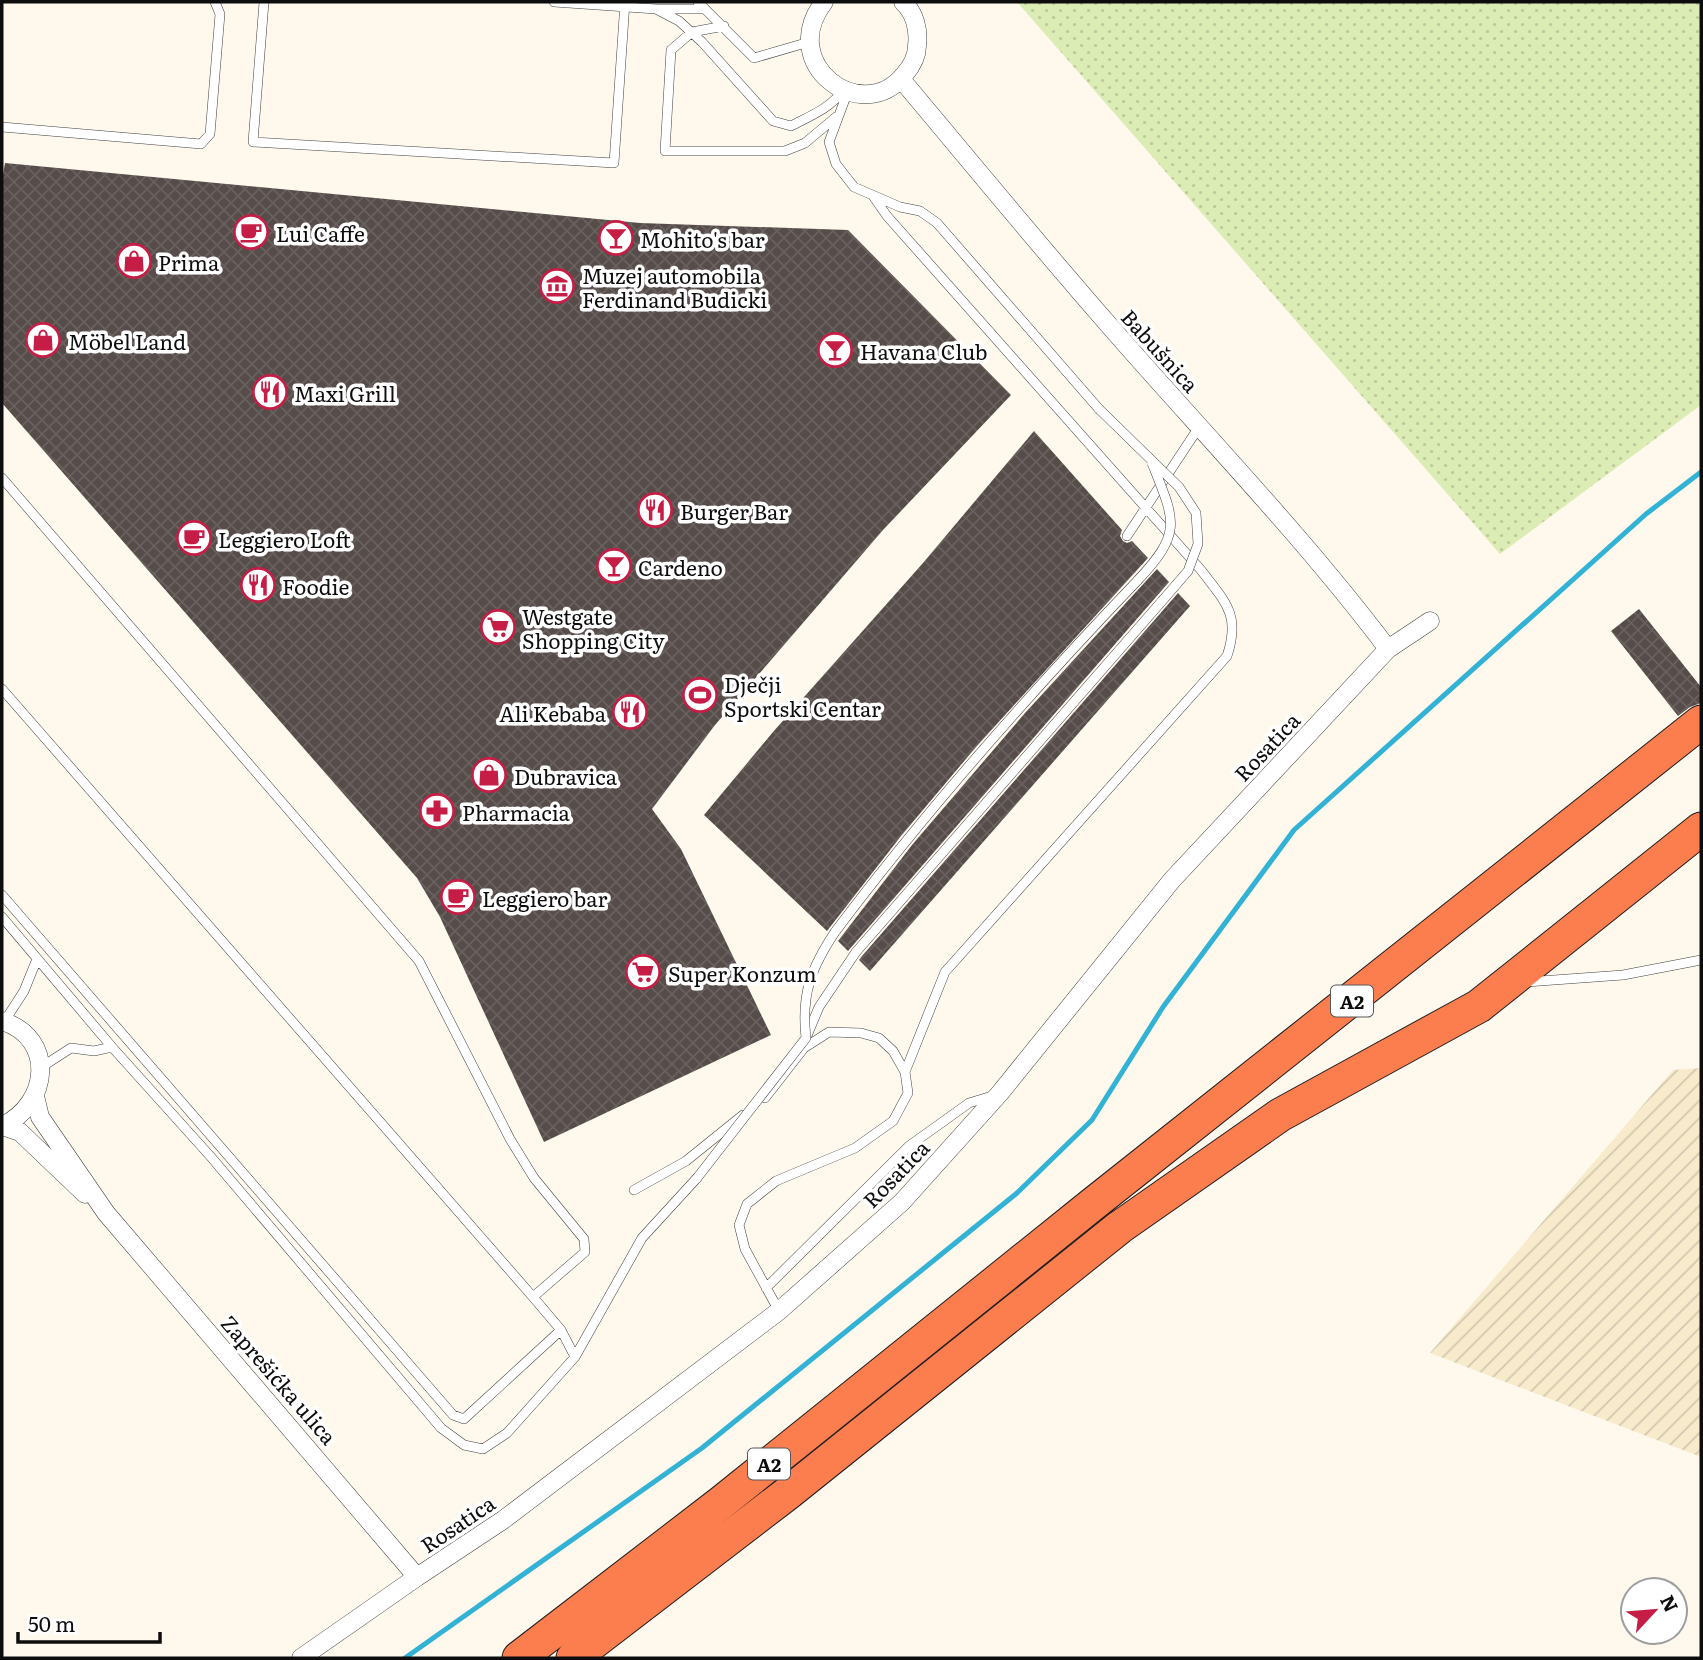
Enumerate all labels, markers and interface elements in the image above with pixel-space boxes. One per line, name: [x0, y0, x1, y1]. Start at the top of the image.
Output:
cafe icon: Lui Caffe: [232, 213, 270, 251]
place label: Lui Caffe: [276, 217, 365, 248]
bar icon: Mohito's bar: [597, 219, 635, 257]
place label: Mohito's bar: [640, 223, 765, 254]
shop icon: Prima: [115, 242, 153, 280]
place label: Prima: [158, 246, 220, 277]
place label: Muzej automobila Ferdinand Budicki: [582, 259, 767, 314]
museum icon: Muzej automobila Ferdinand Budicki: [538, 267, 576, 305]
street label: Babušnica: [1115, 301, 1207, 399]
shop icon: Möbel Land: [24, 321, 62, 359]
place label: Möbel Land: [68, 325, 186, 356]
bar icon: Havana Club: [816, 331, 854, 369]
place label: Havana Club: [860, 335, 988, 366]
restaurant icon: Maxi Grill: [251, 373, 289, 411]
place label: Maxi Grill: [294, 377, 396, 408]
restaurant icon: Burger Bar: [636, 491, 674, 529]
place label: Burger Bar: [680, 495, 788, 526]
cafe icon: Leggiero Loft: [175, 519, 213, 557]
place label: Leggiero Loft: [218, 523, 351, 554]
bar icon: Cardeno: [595, 547, 633, 585]
place label: Cardeno: [638, 551, 723, 582]
restaurant icon: Foodie: [239, 566, 277, 604]
place label: Foodie: [282, 570, 350, 601]
place label: Westgate Shopping City: [522, 600, 665, 655]
supermarket icon: Westgate Shopping City: [479, 608, 517, 646]
place label: Dječji Sportski Centar: [724, 668, 881, 723]
sports icon: Dječji Sportski Centar: [681, 676, 719, 714]
restaurant icon: Ali Kebaba: [611, 693, 649, 731]
place label: Ali Kebaba: [499, 697, 607, 728]
street label: Rosatica: [1226, 704, 1306, 787]
shop icon: Dubravica: [470, 756, 508, 794]
place label: Dubravica: [514, 760, 618, 791]
pharmacy icon: Pharmacia: [418, 792, 456, 830]
place label: Pharmacia: [462, 796, 571, 827]
cafe icon: Leggiero bar: [439, 878, 477, 916]
place label: Leggiero bar: [482, 882, 607, 913]
supermarket icon: Super Konzum: [624, 953, 662, 991]
place label: Super Konzum: [668, 957, 817, 988]
road number: A2: [1331, 986, 1373, 1016]
street label: Rosatica: [855, 1132, 936, 1214]
street label: Zaprešićka ulica: [215, 1308, 345, 1451]
road number: A2: [748, 1448, 790, 1480]
street label: Rosatica: [413, 1486, 501, 1559]
north arrow: [1619, 1576, 1689, 1646]
text: N: [1654, 1590, 1686, 1616]
scale bar: [18, 1600, 159, 1644]
text: 50 m: [28, 1607, 75, 1638]

